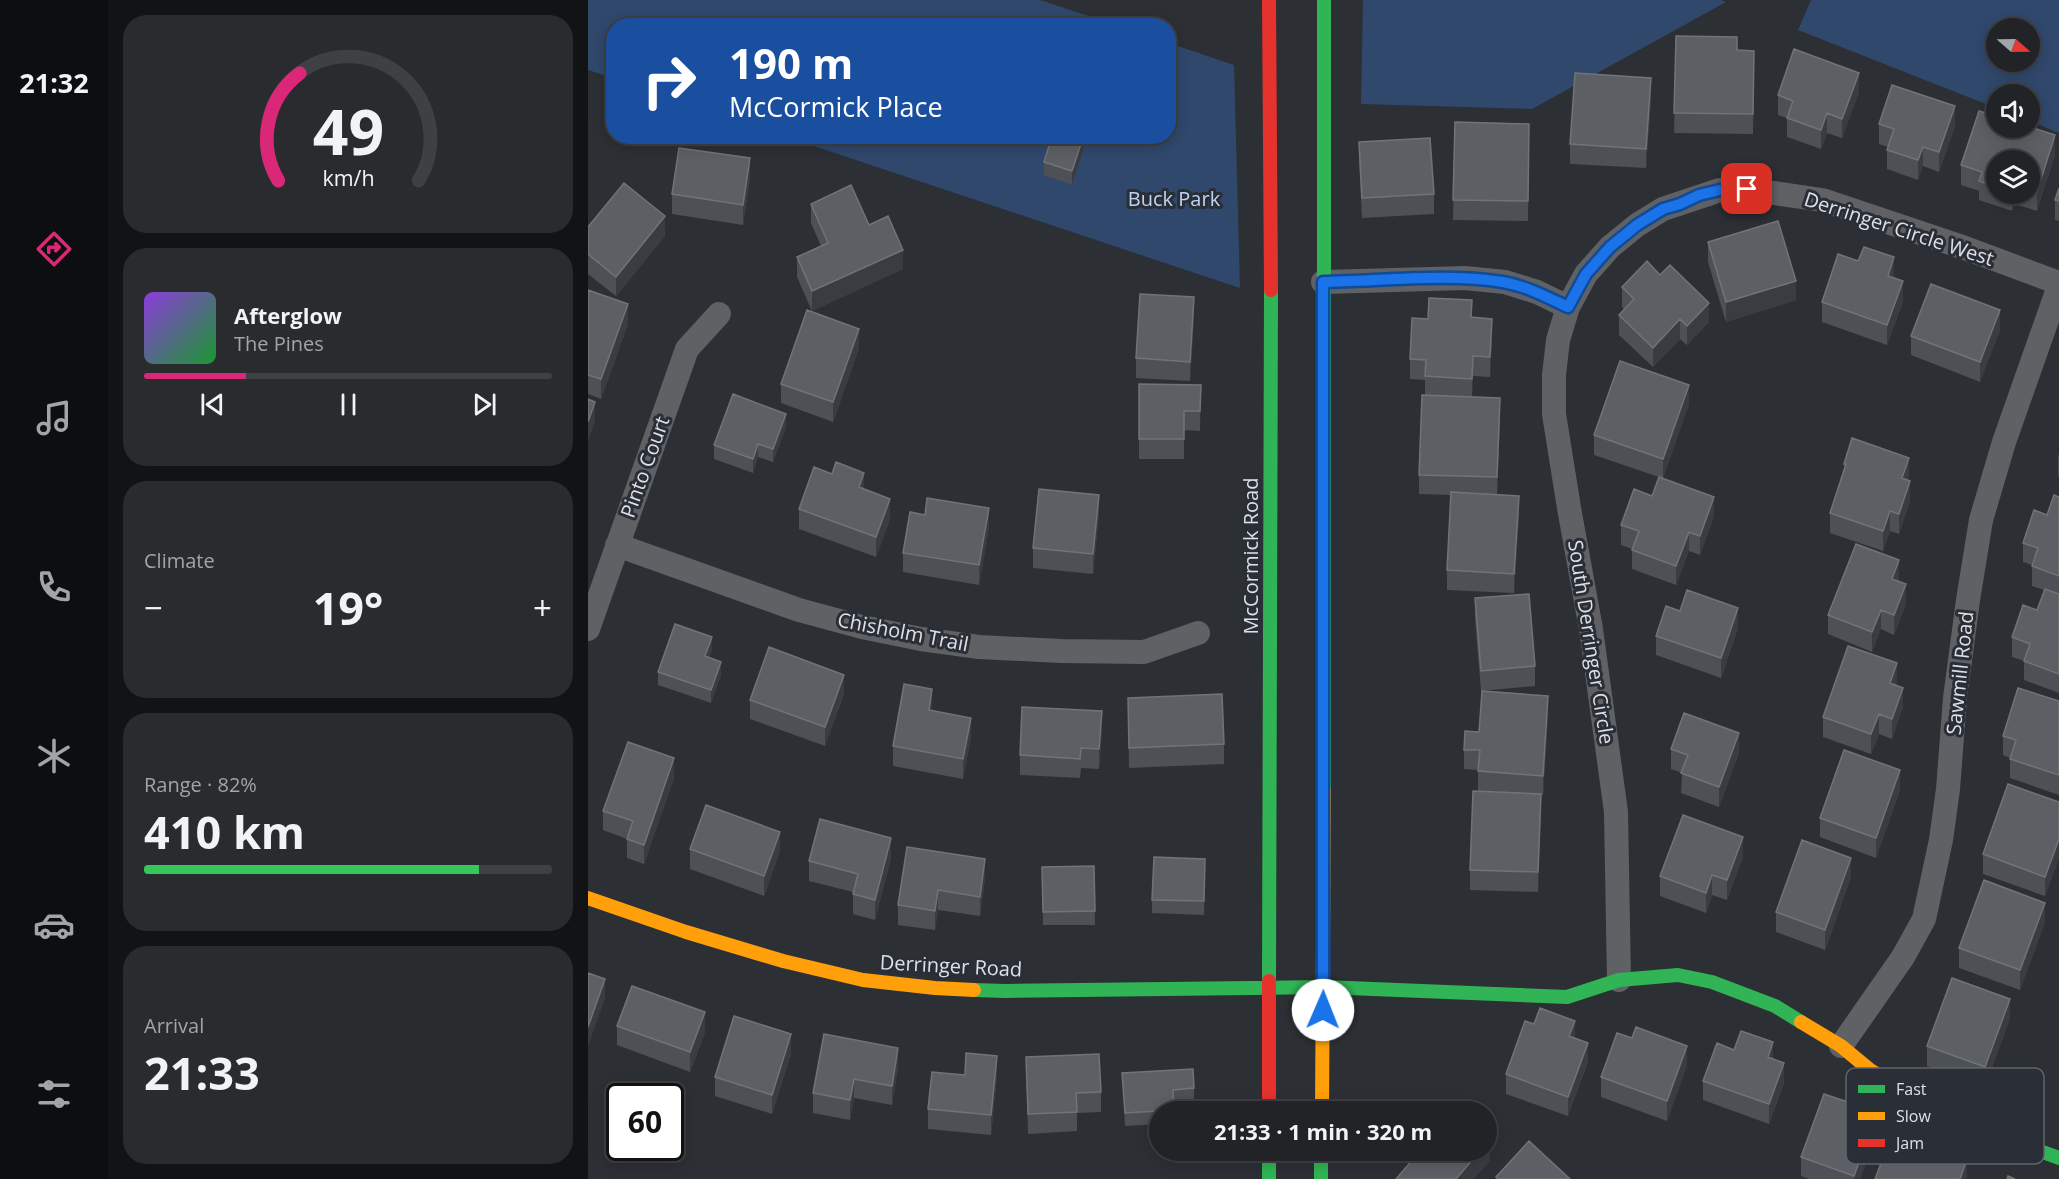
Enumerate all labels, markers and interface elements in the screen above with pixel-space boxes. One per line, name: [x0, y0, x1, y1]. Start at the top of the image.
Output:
north arrow: [1986, 18, 2040, 72]
map controls: [1986, 18, 2040, 204]
text: 190 m: [729, 34, 853, 91]
icon: right: [630, 42, 708, 120]
text: 21:32: [19, 64, 89, 101]
button: sound: [1986, 84, 2040, 138]
text: 49: [312, 88, 384, 173]
text: McCormick Place: [729, 88, 943, 125]
button: layers: [1986, 150, 2040, 204]
text: km/h: [322, 163, 374, 192]
pin: [1721, 163, 1772, 214]
icon: arrive: [1730, 172, 1763, 205]
park label: Buck Park: [1128, 185, 1221, 212]
street label: Derringer Circle West: [1801, 185, 1998, 272]
icon: directions: [33, 228, 75, 270]
text: Afterglow: [234, 300, 342, 330]
text: The Pines: [234, 330, 324, 357]
icon: previous: [196, 388, 229, 421]
icon: pause: [332, 388, 365, 421]
icon: next: [468, 388, 501, 421]
icon: music: [33, 397, 75, 439]
street label: Pinto Court: [614, 412, 675, 521]
street label: McCormick Road: [1237, 478, 1264, 634]
street label: South Derringer Circle: [1562, 538, 1621, 746]
text: Climate: [144, 547, 215, 574]
icon: phone: [33, 566, 75, 608]
text: 19°: [313, 577, 383, 638]
text: −: [144, 585, 163, 630]
text: +: [533, 585, 552, 630]
street label: Chisholm Trail: [835, 606, 971, 657]
street label: Sawmill Road: [1940, 610, 1979, 736]
icon: climate: [33, 735, 75, 777]
text: Range · 82%: [144, 771, 257, 798]
text: 410 km: [144, 801, 305, 862]
icon: car: [33, 904, 75, 946]
street label: Derringer Road: [879, 948, 1023, 983]
position arrow: [1291, 978, 1355, 1042]
text: Arrival: [144, 1012, 204, 1039]
text: 21:33: [144, 1042, 260, 1103]
legend: [1846, 1068, 2044, 1164]
icon: filters: [33, 1073, 75, 1115]
text: Fast: [1896, 1078, 1927, 1100]
speed limit sign: 60: [606, 1083, 684, 1161]
text: Slow: [1896, 1105, 1931, 1127]
text: 21:33 · 1 min · 320 m: [1214, 1116, 1432, 1146]
text: Jam: [1894, 1132, 1924, 1154]

